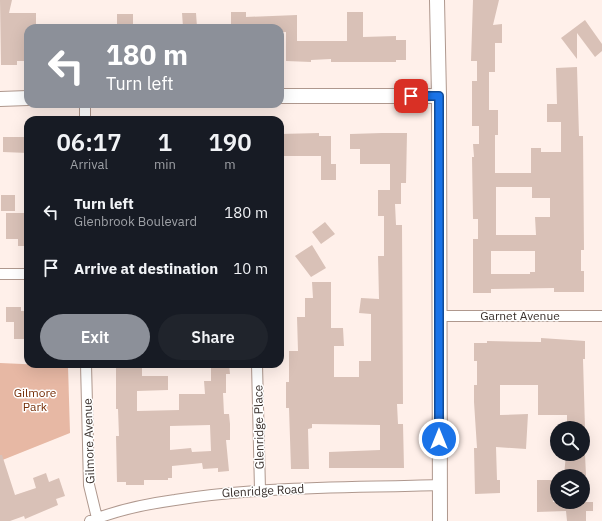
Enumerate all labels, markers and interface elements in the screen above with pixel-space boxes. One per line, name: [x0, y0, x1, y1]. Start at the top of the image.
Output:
text: 180 m: [106, 36, 188, 73]
icon: left: [40, 40, 92, 92]
text: Turn left: [106, 72, 174, 95]
pin: [394, 79, 428, 113]
icon: arrive: [400, 85, 422, 107]
text: 06:17: [56, 126, 122, 158]
text: 1: [158, 126, 172, 158]
text: 190: [208, 126, 252, 158]
text: Arrival: [70, 156, 108, 173]
text: min: [154, 156, 176, 173]
text: m: [224, 156, 236, 173]
text: Turn left: [74, 194, 134, 213]
icon: left: [40, 201, 62, 223]
text: 180 m: [224, 203, 268, 222]
text: Glenbrook Boulevard: [74, 213, 197, 230]
icon: arrive: [40, 257, 62, 279]
text: Arrive at destination: [74, 259, 218, 278]
text: 10 m: [233, 259, 268, 278]
street label: Garnet Avenue: [480, 308, 560, 323]
button: Exit: [40, 314, 150, 360]
button: Share: [158, 314, 268, 360]
street label: Glenridge Place: [250, 384, 267, 469]
park label: Gilmore Park: [14, 385, 57, 414]
street label: Gilmore Avenue: [79, 398, 97, 484]
position arrow: [418, 418, 460, 460]
map controls: [550, 421, 590, 509]
button: search: [550, 421, 590, 461]
button: layers: [550, 469, 590, 509]
street label: Glenridge Road: [221, 481, 305, 500]

